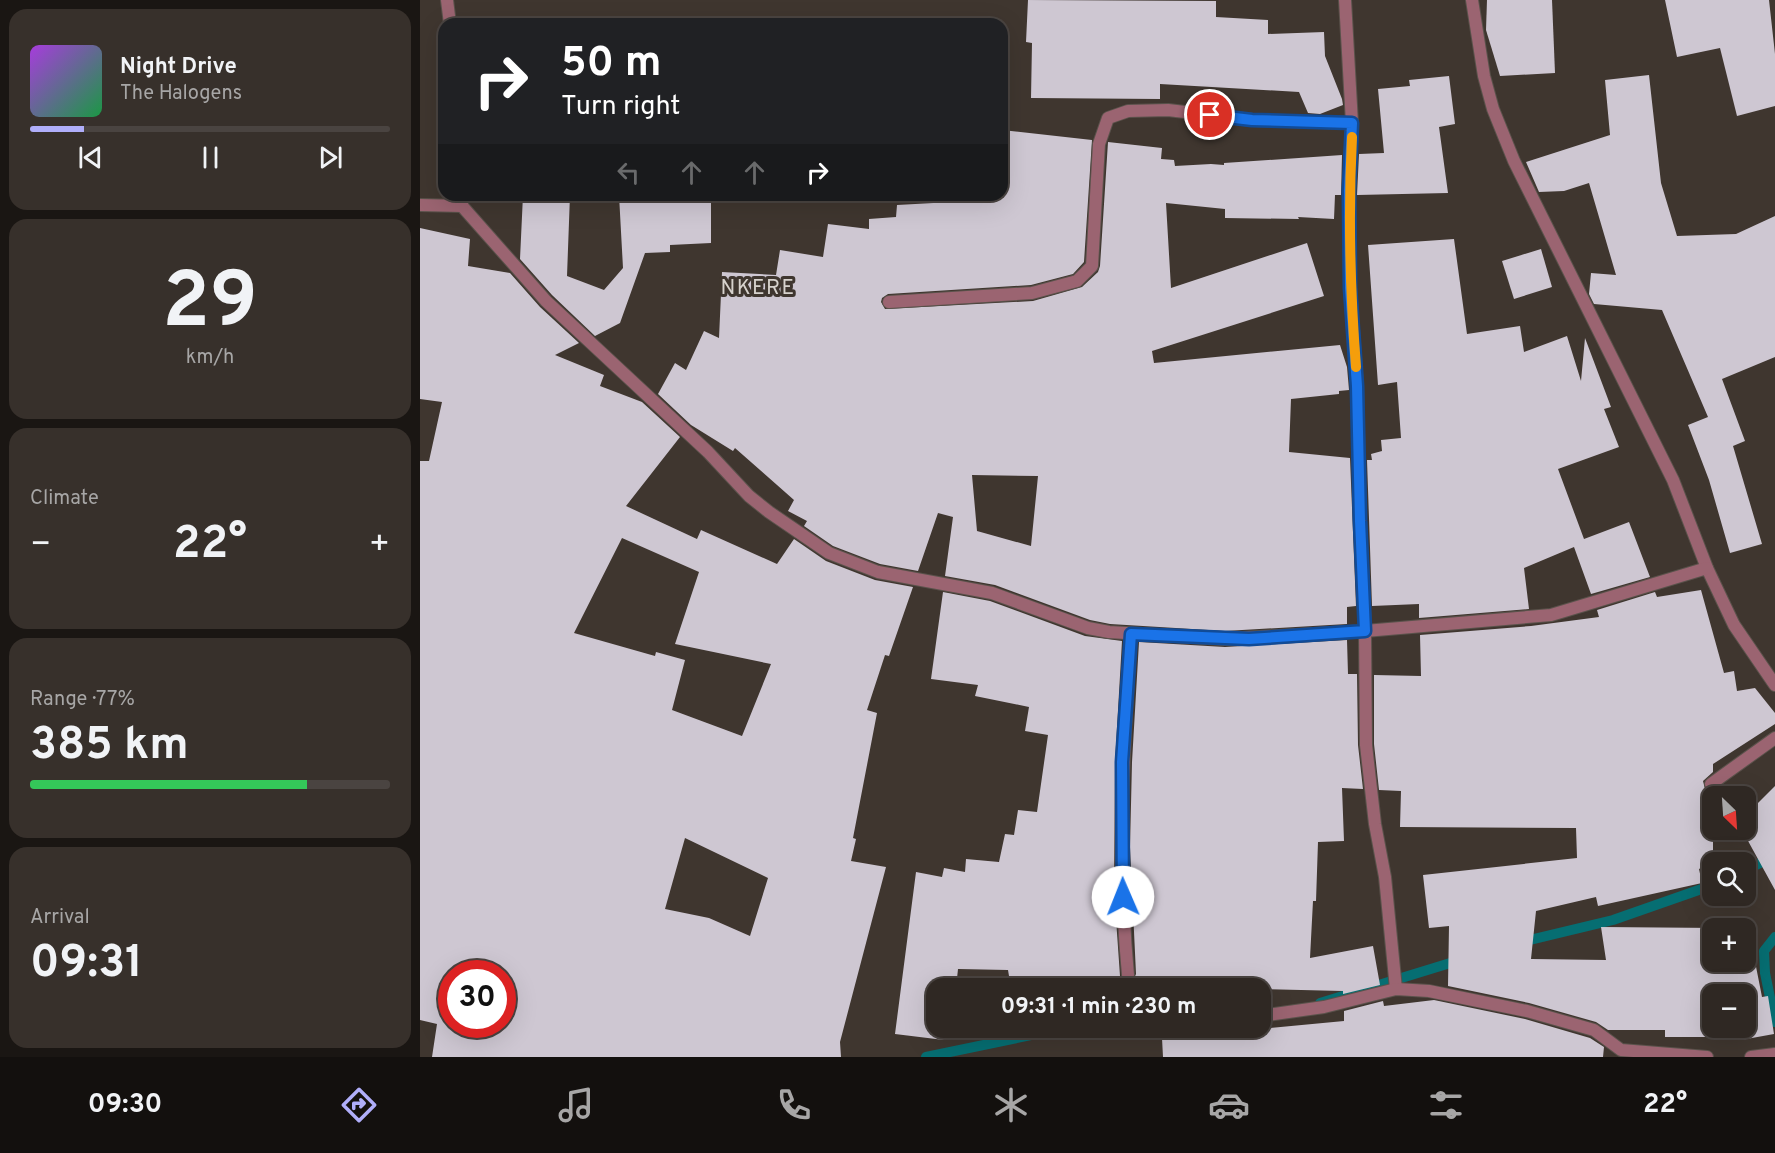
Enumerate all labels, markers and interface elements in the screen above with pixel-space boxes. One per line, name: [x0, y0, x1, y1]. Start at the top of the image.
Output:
text: 50 m: [561, 38, 662, 91]
icon: right: [462, 42, 540, 120]
text: Night Drive: [120, 54, 237, 81]
text: The Halogens: [120, 81, 242, 107]
pin: [1184, 89, 1235, 140]
text: Turn right: [561, 90, 680, 124]
icon: arrive: [1193, 98, 1226, 131]
icon: previous: [74, 141, 107, 174]
icon: pause: [194, 141, 227, 174]
icon: next: [314, 141, 347, 174]
icon: left: [612, 156, 645, 189]
icon: ahead: [675, 156, 708, 189]
icon: ahead: [738, 156, 771, 189]
icon: right: [801, 156, 834, 189]
text: 29: [162, 256, 258, 355]
district label: NKERE: [720, 275, 796, 302]
text: km/h: [186, 345, 234, 371]
text: Climate: [30, 486, 99, 512]
text: 22°: [173, 517, 247, 574]
text: −: [30, 525, 51, 567]
text: +: [369, 525, 390, 567]
text: Range · 77%: [30, 687, 135, 713]
text: 385 km: [30, 718, 189, 775]
north arrow: [1702, 786, 1756, 840]
map controls: [1702, 786, 1756, 1038]
button: search: [1702, 852, 1756, 906]
position arrow: [1091, 865, 1155, 929]
text: Arrival: [30, 905, 90, 931]
button: +: [1702, 918, 1756, 972]
text: 09:31: [30, 936, 143, 993]
speed limit sign: 30: [438, 960, 516, 1038]
button: −: [1702, 984, 1756, 1038]
text: 09:31 · 1 min · 230 m: [1001, 994, 1196, 1021]
icon: directions: [338, 1084, 380, 1126]
icon: music: [555, 1084, 597, 1126]
icon: phone: [773, 1084, 815, 1126]
icon: climate: [990, 1084, 1032, 1126]
icon: car: [1208, 1084, 1250, 1126]
icon: filters: [1425, 1084, 1467, 1126]
text: 09:30: [88, 1088, 162, 1122]
text: 22°: [1643, 1088, 1687, 1122]

